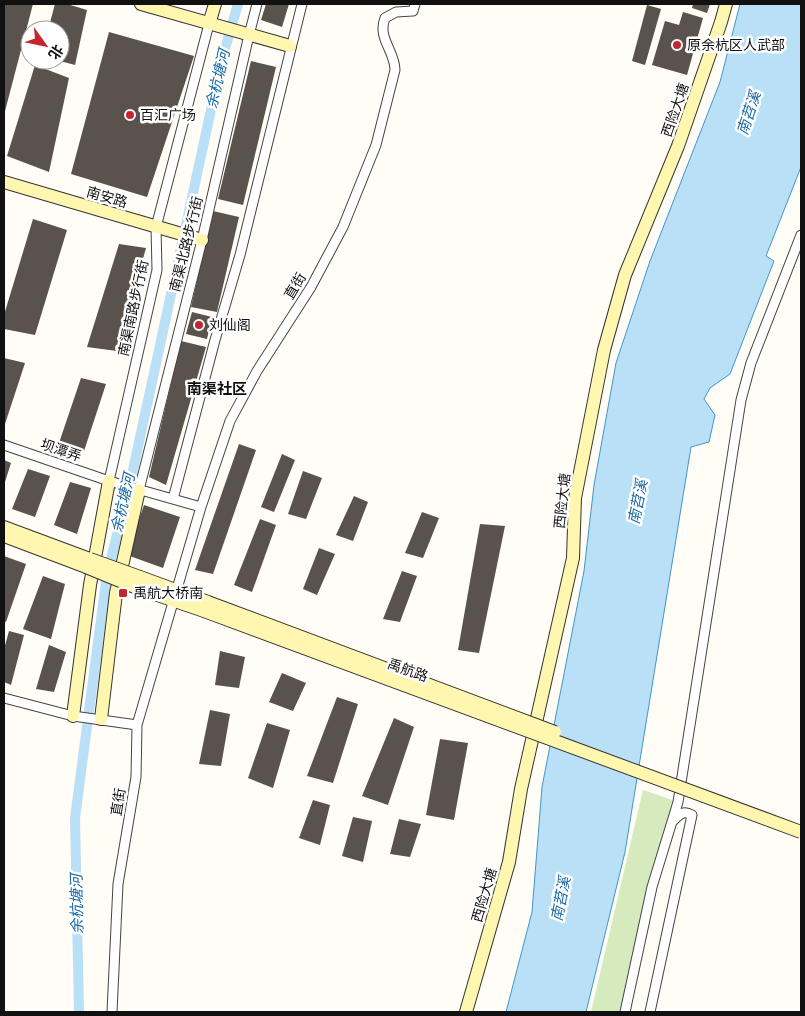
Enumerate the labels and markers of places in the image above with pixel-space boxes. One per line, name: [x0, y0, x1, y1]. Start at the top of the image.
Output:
place label: 原余杭区人武部: [687, 34, 785, 54]
marker: 原余杭区人武部: [671, 39, 683, 51]
place label: 百汇广场: [140, 104, 196, 124]
marker: 百汇广场: [124, 109, 136, 121]
place label: 刘仙阁: [209, 314, 251, 334]
marker: 刘仙阁: [193, 319, 205, 331]
place label: 禹航大桥南: [133, 582, 203, 602]
marker: 禹航大桥南: [117, 587, 129, 599]

